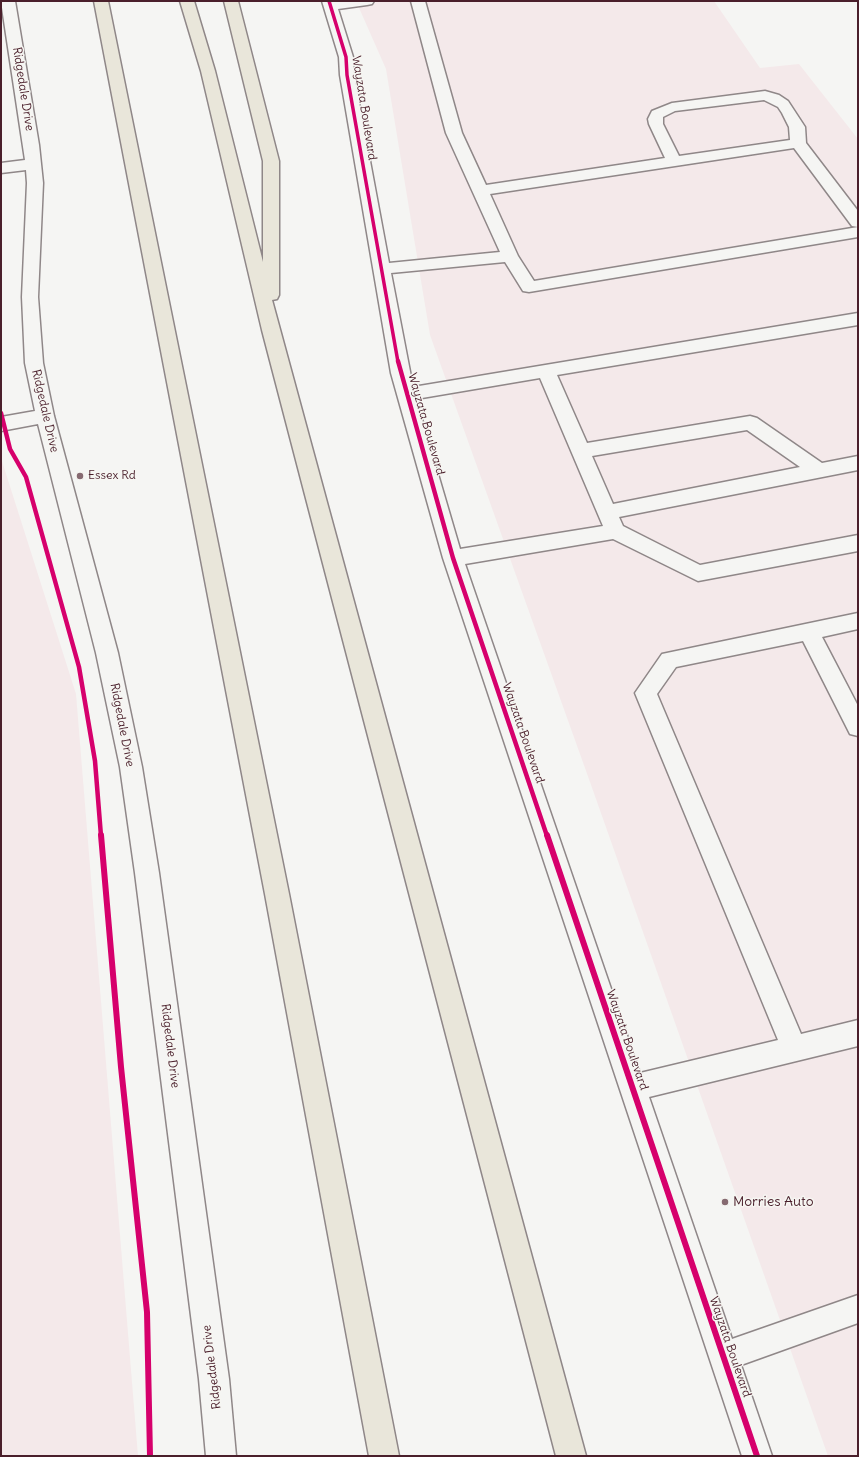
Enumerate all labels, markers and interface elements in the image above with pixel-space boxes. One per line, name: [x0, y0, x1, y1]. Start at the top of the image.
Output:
street label: Ridgedale Drive: [9, 46, 37, 132]
street label: Wayzata Boulevard: [349, 55, 379, 161]
street label: Ridgedale Drive: [28, 368, 62, 454]
street label: Wayzata Boulevard: [405, 371, 447, 477]
place label: Essex Rd: [88, 469, 136, 483]
marker: Essex Rd: [75, 471, 85, 481]
street label: Wayzata Boulevard: [499, 681, 547, 785]
street label: Ridgedale Drive: [107, 682, 137, 768]
street label: Wayzata Boulevard: [603, 988, 651, 1092]
street label: Ridgedale Drive: [158, 1003, 182, 1089]
place label: Morries Auto: [733, 1194, 814, 1210]
marker: Morries Auto: [720, 1197, 730, 1207]
street label: Wayzata Boulevard: [706, 1295, 754, 1399]
street label: Ridgedale Drive: [200, 1324, 224, 1410]

